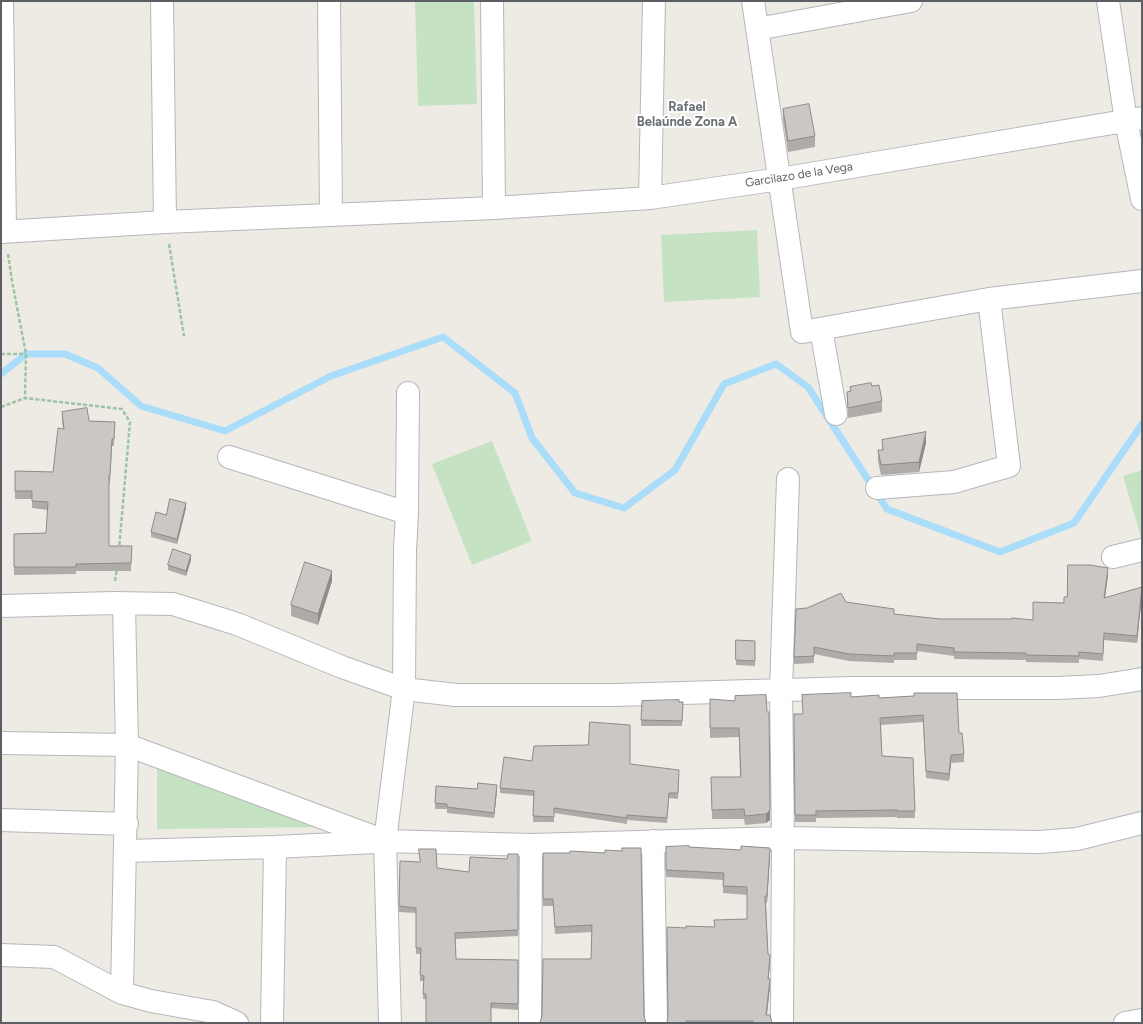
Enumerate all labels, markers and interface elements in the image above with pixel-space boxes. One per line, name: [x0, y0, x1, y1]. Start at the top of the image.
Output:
district label: Rafael Belaúnde Zona A: [637, 99, 737, 130]
street label: Garcilazo de la Vega: [744, 159, 854, 191]

